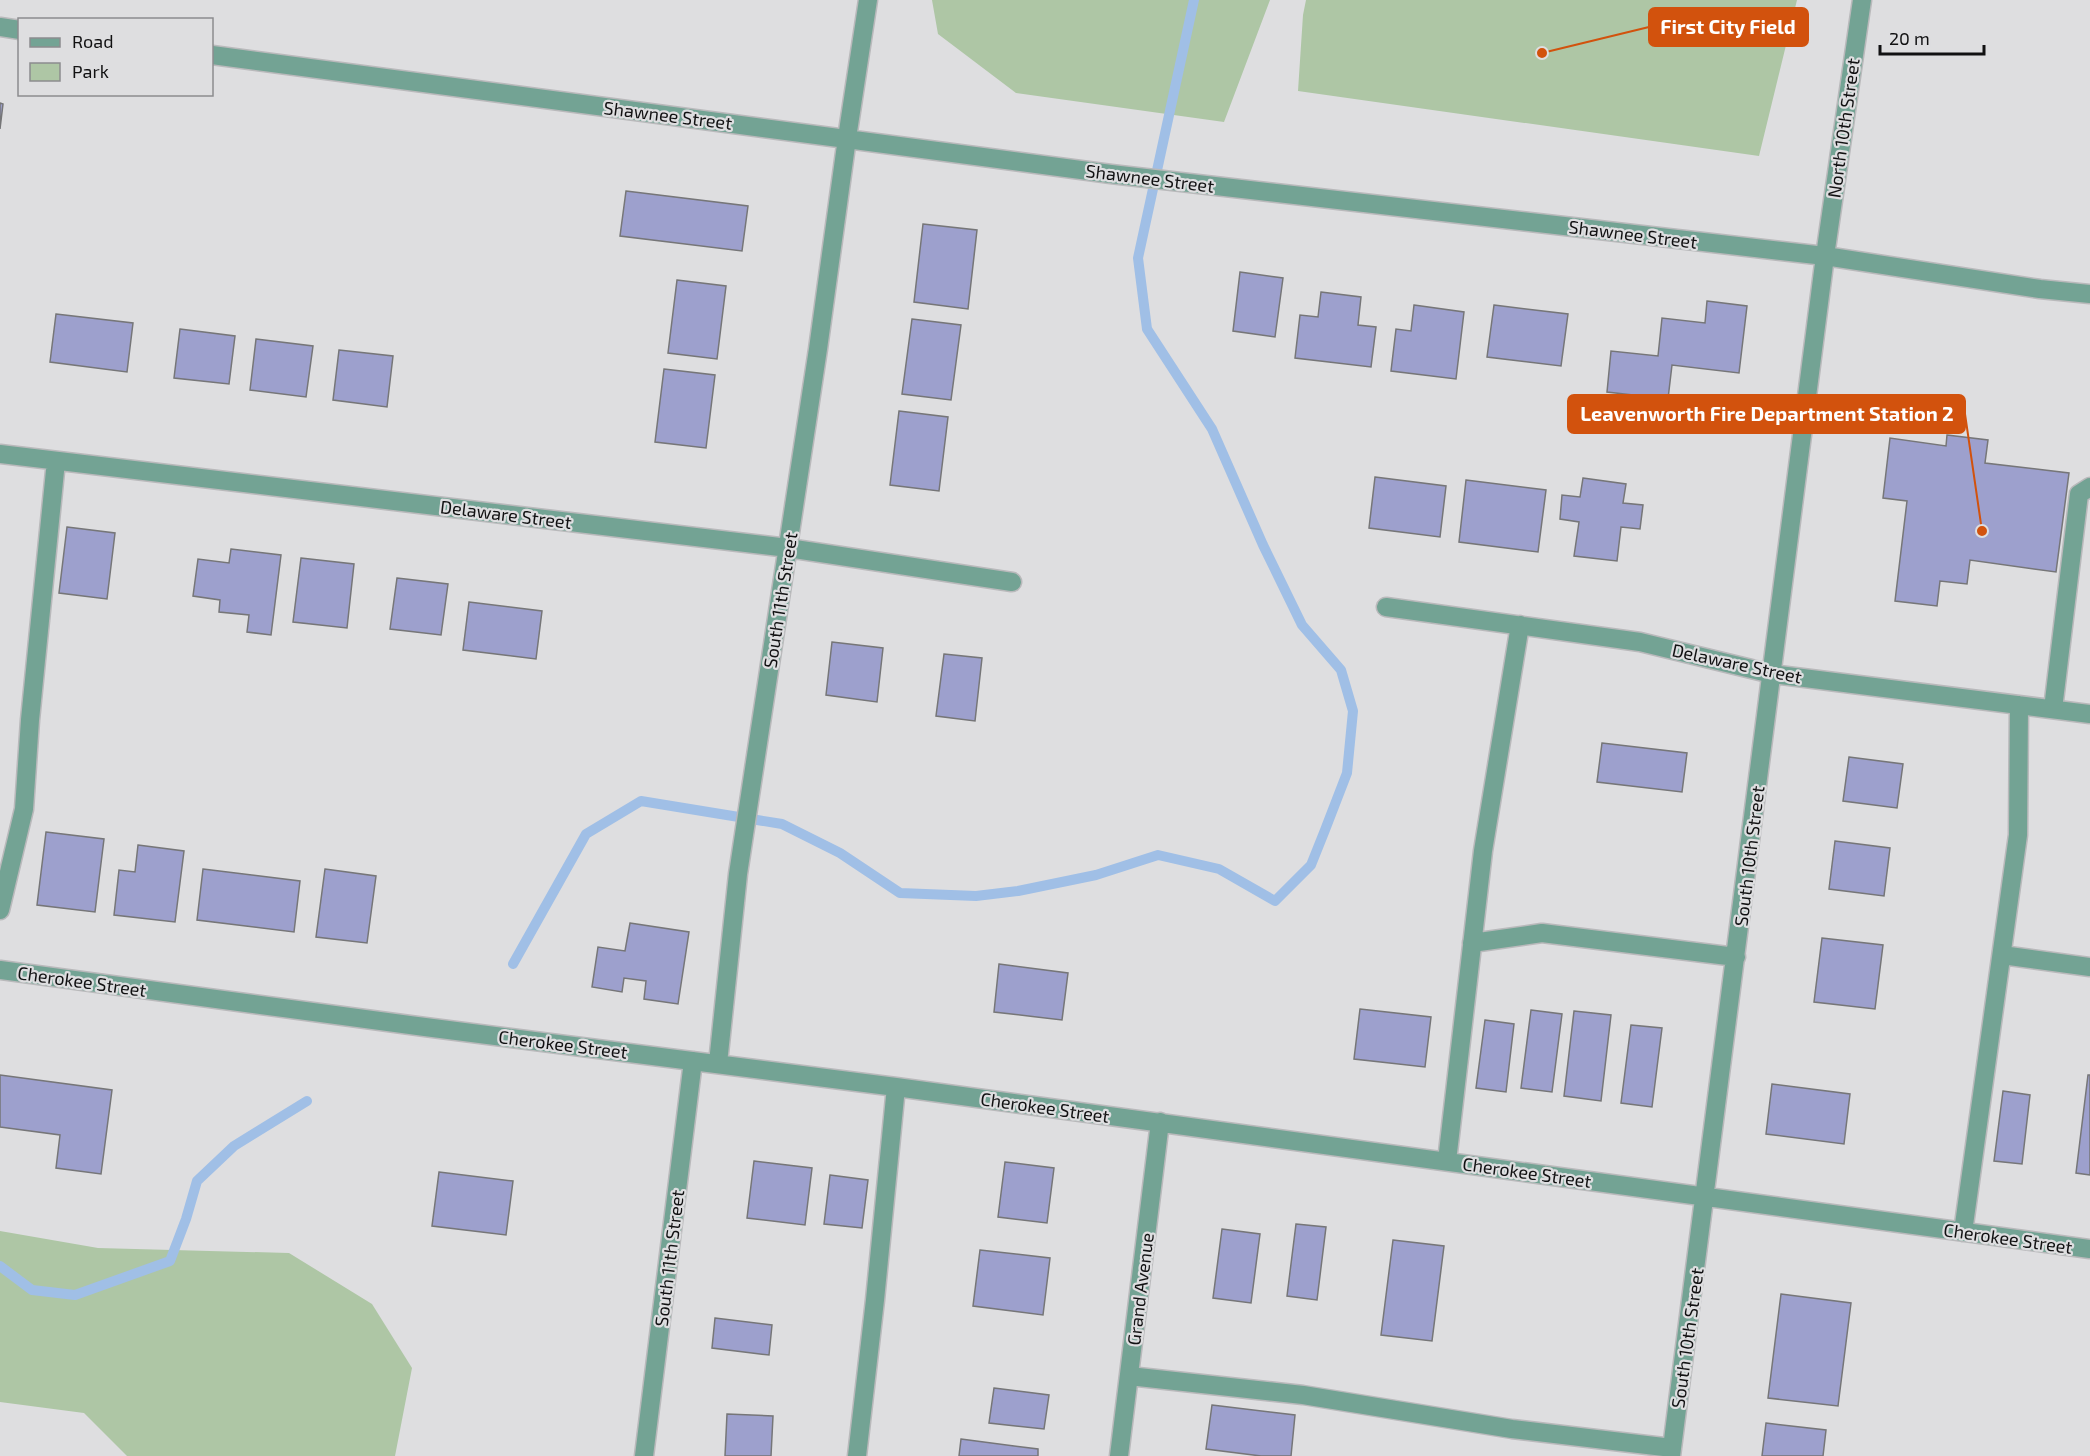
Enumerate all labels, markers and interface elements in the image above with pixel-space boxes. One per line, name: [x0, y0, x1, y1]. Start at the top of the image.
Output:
callout: First City Field: [1649, 8, 1808, 46]
text: First City Field: [1660, 14, 1796, 39]
legend: [18, 18, 213, 96]
scale bar: [1880, 18, 1984, 56]
text: 20 m: [1889, 27, 1930, 49]
text: Road: [72, 30, 113, 52]
street label: North 10th Street: [1822, 57, 1864, 199]
text: Park: [72, 60, 109, 82]
street label: Shawnee Street: [603, 96, 734, 134]
street label: Shawnee Street: [1085, 159, 1216, 197]
street label: Shawnee Street: [1568, 215, 1699, 253]
callout: Leavenworth Fire Department Station 2: [1568, 395, 1965, 433]
text: Leavenworth Fire Department Station 2: [1580, 401, 1954, 425]
street label: Delaware Street: [439, 495, 573, 533]
street label: South 11th Street: [758, 530, 802, 670]
street label: Delaware Street: [1670, 638, 1804, 688]
street label: South 10th Street: [1729, 784, 1769, 927]
street label: Cherokee Street: [16, 961, 148, 1001]
street label: Cherokee Street: [497, 1025, 629, 1063]
street label: Cherokee Street: [979, 1087, 1111, 1127]
street label: Cherokee Street: [1461, 1152, 1593, 1192]
street label: South 11th Street: [650, 1188, 688, 1328]
street label: Cherokee Street: [1942, 1218, 2074, 1258]
street label: Grand Avenue: [1122, 1232, 1158, 1346]
street label: South 10th Street: [1666, 1266, 1708, 1409]

